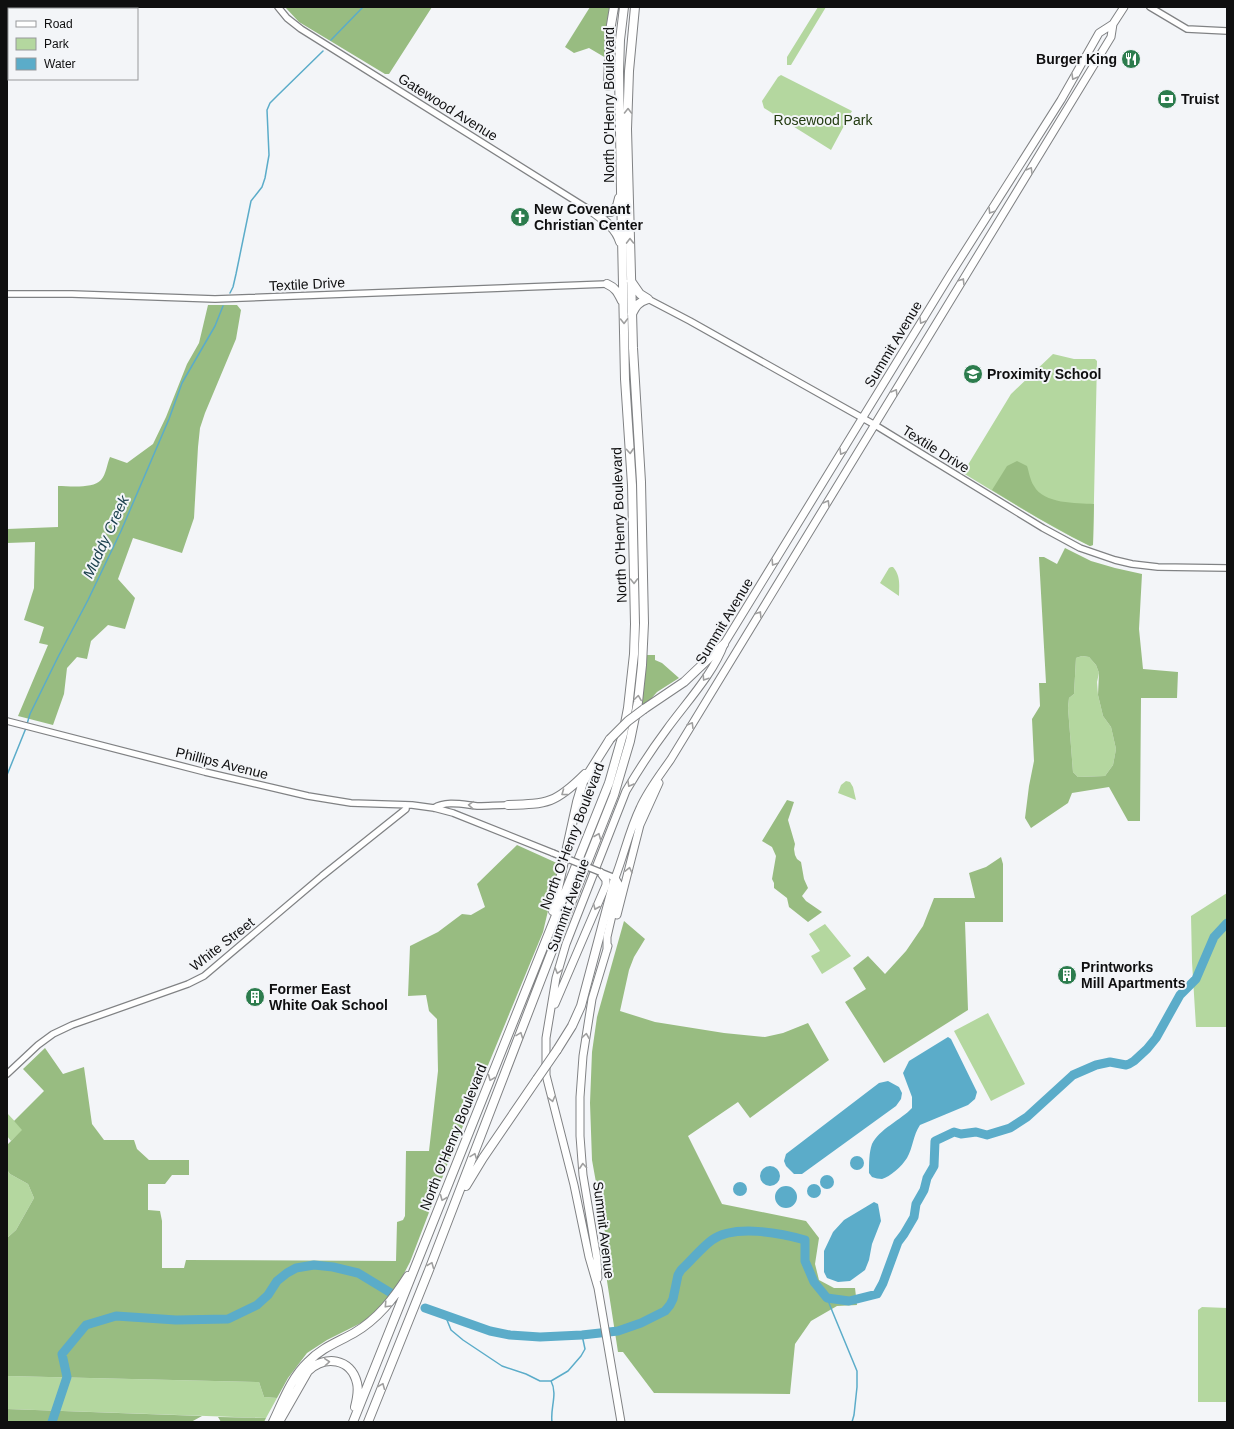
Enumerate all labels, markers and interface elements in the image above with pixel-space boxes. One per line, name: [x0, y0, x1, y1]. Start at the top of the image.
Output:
legend: [8, 8, 138, 80]
text: Road: [44, 17, 73, 31]
street label: North O'Henry Boulevard: [601, 27, 617, 183]
text: Park: [44, 37, 70, 51]
restaurant icon: Burger King: [1120, 48, 1142, 70]
place label: Burger King: [1036, 51, 1117, 67]
text: Water: [44, 57, 76, 71]
street label: Gatewood Avenue: [395, 70, 501, 144]
one-way arrow: [1072, 73, 1079, 80]
bank icon: Truist: [1156, 88, 1178, 110]
place label: Truist: [1181, 91, 1219, 107]
one-way arrow: [624, 108, 632, 114]
park label: Rosewood Park: [774, 112, 873, 128]
one-way arrow: [1026, 167, 1033, 174]
place label: New Covenant Christian Center: [534, 201, 643, 233]
church icon: New Covenant Christian Center: [509, 206, 531, 228]
one-way arrow: [988, 207, 996, 214]
one-way arrow: [626, 238, 634, 244]
street label: Textile Drive: [269, 274, 346, 294]
one-way arrow: [958, 278, 965, 285]
street label: Summit Avenue: [861, 298, 925, 390]
one-way arrow: [919, 317, 927, 324]
one-way arrow: [620, 318, 628, 324]
school or university icon: Proximity School: [962, 363, 984, 385]
place label: Proximity School: [987, 366, 1101, 382]
one-way arrow: [890, 389, 897, 396]
street label: Textile Drive: [899, 422, 973, 476]
street label: North O'Henry Boulevard: [608, 447, 630, 603]
one-way arrow: [626, 448, 634, 454]
one-way arrow: [840, 448, 847, 455]
water label: Muddy Creek: [79, 491, 133, 581]
one-way arrow: [822, 500, 830, 507]
one-way arrow: [771, 559, 779, 566]
street label: Summit Avenue: [692, 575, 756, 667]
one-way arrow: [630, 578, 638, 584]
one-way arrow: [754, 611, 762, 618]
one-way arrow: [702, 674, 710, 681]
one-way arrow: [633, 695, 642, 701]
one-way arrow: [687, 722, 694, 729]
street label: Phillips Avenue: [174, 744, 270, 782]
street label: North O'Henry Boulevard: [537, 760, 607, 912]
one-way arrow: [628, 780, 635, 787]
one-way arrow: [561, 788, 568, 796]
one-way arrow: [467, 800, 474, 809]
one-way arrow: [594, 832, 602, 839]
street label: Summit Avenue: [544, 856, 592, 954]
one-way arrow: [625, 867, 633, 873]
one-way arrow: [593, 903, 601, 911]
street label: White Street: [187, 914, 257, 974]
place label: Printworks Mill Apartments: [1081, 959, 1186, 991]
building icon: Printworks Mill Apartments: [1056, 964, 1078, 986]
one-way arrow: [554, 967, 563, 974]
place label: Former East White Oak School: [269, 981, 388, 1013]
building icon: Former East White Oak School: [244, 986, 266, 1008]
one-way arrow: [515, 1031, 523, 1038]
one-way arrow: [581, 1033, 590, 1039]
street label: North O'Henry Boulevard: [416, 1062, 490, 1212]
one-way arrow: [487, 1074, 495, 1081]
one-way arrow: [547, 1095, 556, 1102]
one-way arrow: [469, 1153, 477, 1160]
one-way arrow: [578, 1163, 587, 1169]
street label: Summit Avenue: [590, 1180, 618, 1280]
one-way arrow: [439, 1195, 447, 1202]
one-way arrow: [427, 1262, 435, 1269]
one-way arrow: [384, 1300, 392, 1308]
one-way arrow: [323, 1358, 330, 1367]
one-way arrow: [378, 1382, 386, 1389]

